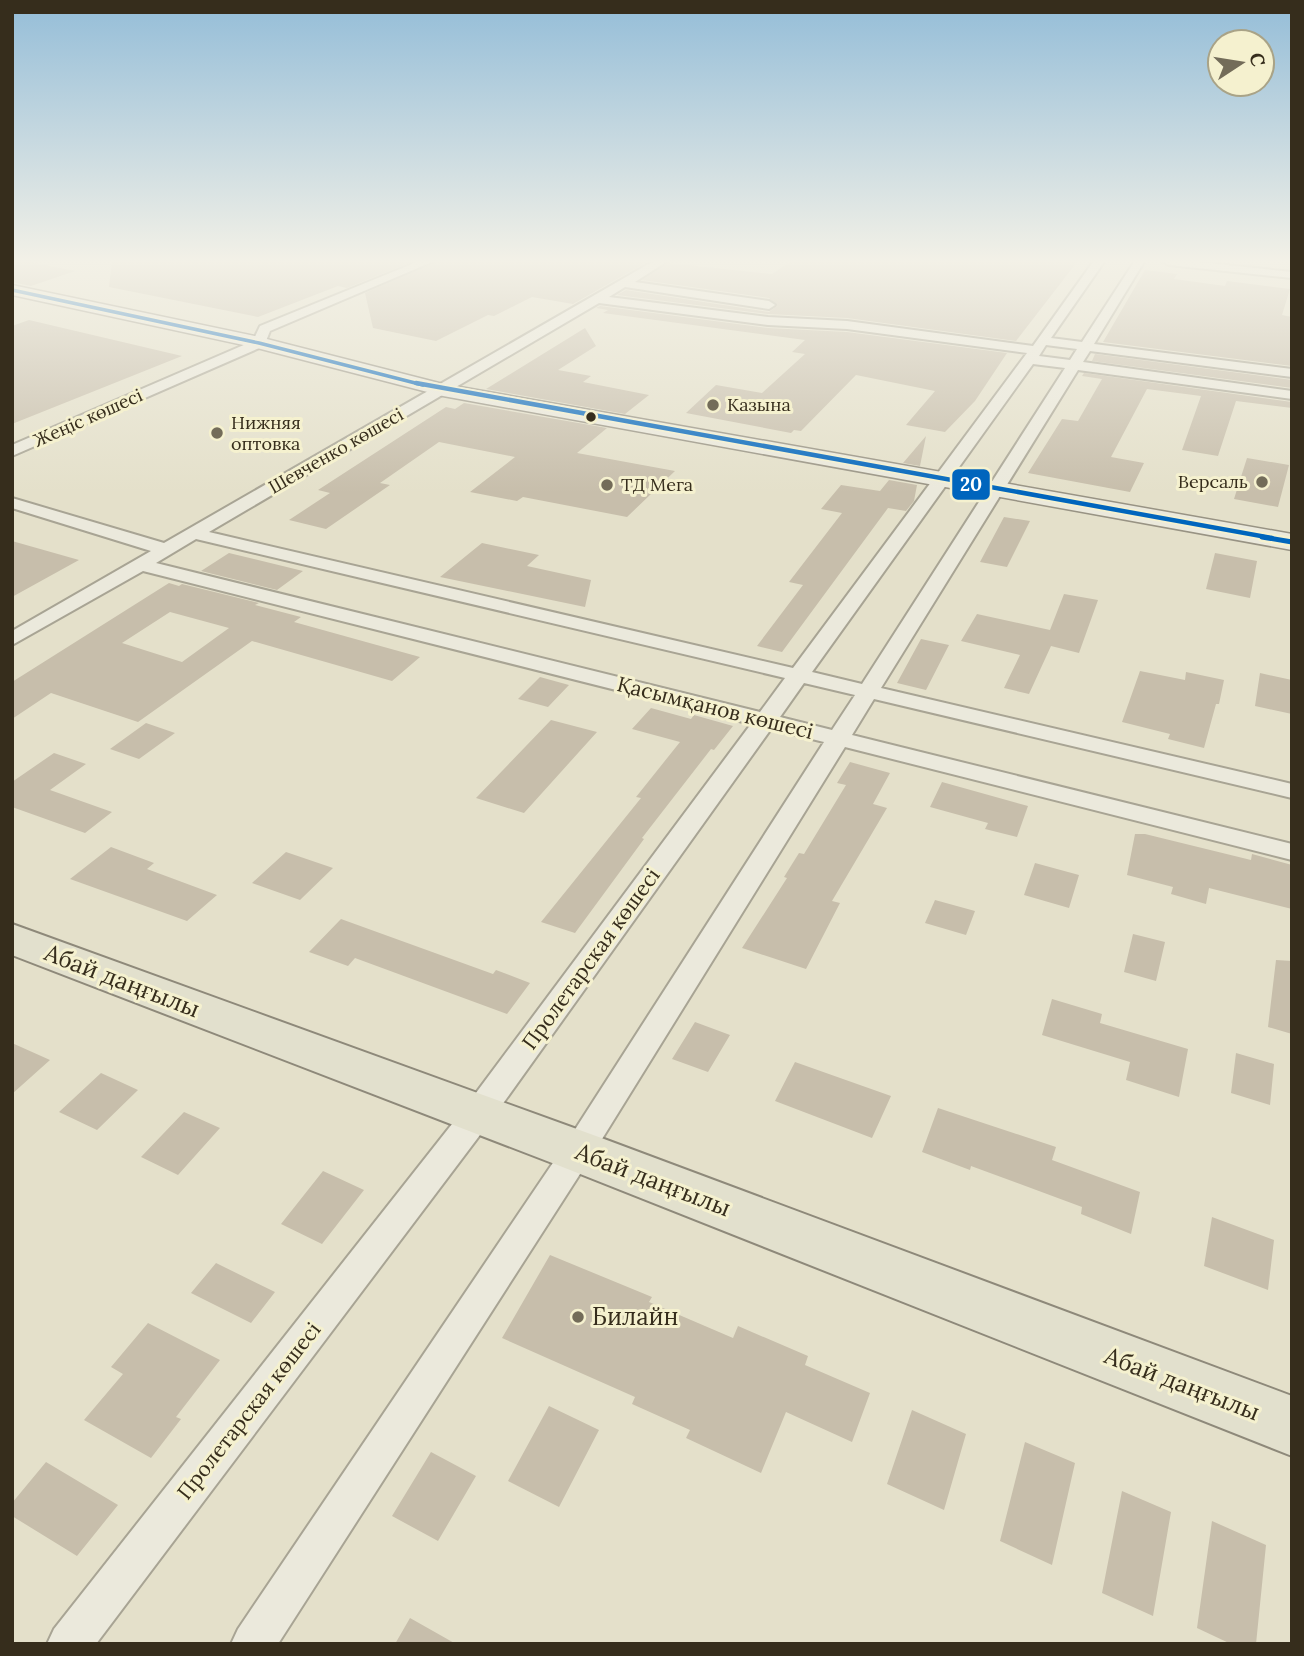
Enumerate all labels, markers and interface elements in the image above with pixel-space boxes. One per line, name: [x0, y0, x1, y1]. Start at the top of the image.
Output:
north arrow: [1206, 28, 1276, 98]
text: С: [1245, 51, 1271, 68]
street label: Жеңіс көшесі: [30, 383, 146, 452]
place label: Казына: [727, 393, 791, 416]
marker: Казына: [705, 397, 721, 413]
street label: Шевченко көшесі: [264, 403, 407, 499]
unlabelled marker: [584, 410, 598, 424]
place label: Нижняя оптовка: [231, 411, 301, 455]
marker: Нижняя оптовка: [209, 425, 225, 441]
line badge: 20: [951, 468, 991, 501]
place label: Версаль: [1178, 470, 1248, 493]
text: 20: [960, 472, 982, 496]
place label: ТД Мега: [621, 473, 693, 496]
marker: Версаль: [1254, 474, 1270, 490]
marker: ТД Мега: [599, 477, 615, 493]
street label: Қасымқанов көшесі: [614, 670, 816, 745]
street label: Пролетарская көшесі: [516, 863, 666, 1055]
street label: Абай даңғылы: [39, 936, 204, 1024]
street label: Абай даңғылы: [570, 1135, 735, 1223]
place label: Билайн: [592, 1301, 679, 1332]
marker: Билайн: [570, 1309, 586, 1325]
street label: Пролетарская көшесі: [171, 1316, 326, 1505]
street label: Абай даңғылы: [1099, 1339, 1264, 1427]

